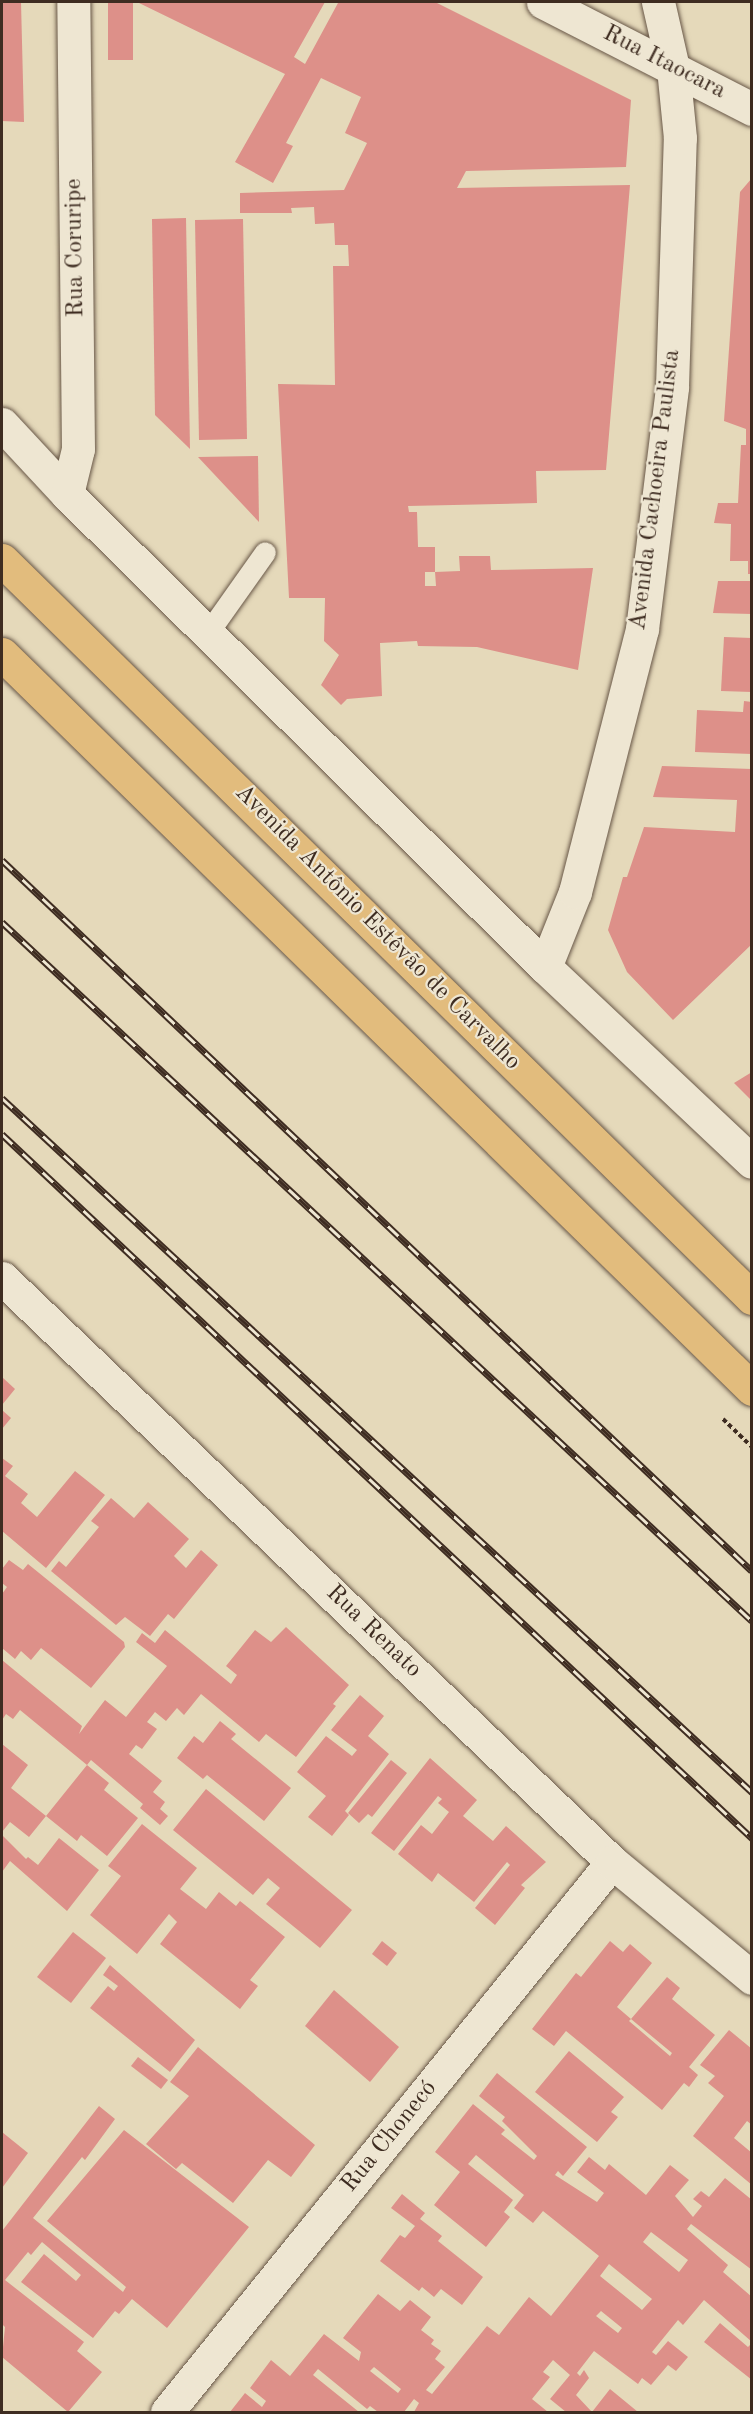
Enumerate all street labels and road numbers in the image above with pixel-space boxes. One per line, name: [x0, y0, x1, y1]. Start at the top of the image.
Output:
street label: Rua Itaocara: [598, 20, 730, 106]
street label: Rua Coruripe: [60, 178, 92, 318]
street label: Avenida Cachoeira Paulista: [624, 348, 688, 632]
street label: Avenida Antônio Estêvão de Carvalho: [228, 779, 526, 1077]
street label: Rua Renato: [319, 1579, 427, 1685]
street label: Rua Chonecó: [336, 2075, 444, 2199]

